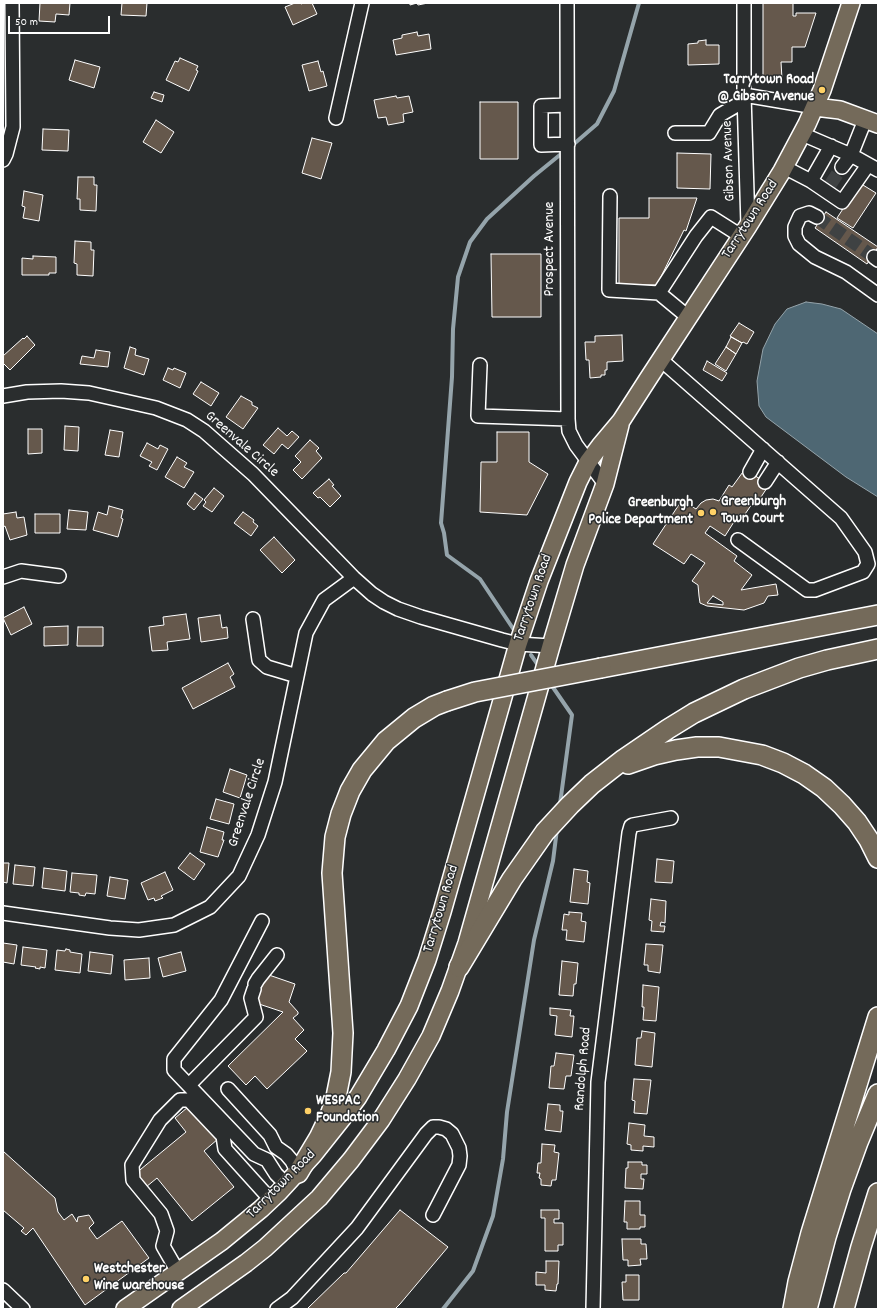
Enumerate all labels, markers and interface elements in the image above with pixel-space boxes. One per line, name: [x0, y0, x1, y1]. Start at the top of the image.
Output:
scale bar: [10, 8, 112, 34]
text: 50 m: [15, 14, 38, 31]
place label: Tarrytown Road @ Gibson Avenue: [717, 72, 814, 107]
marker: Tarrytown Road @ Gibson Avenue: [817, 85, 827, 95]
street label: Gibson Avenue: [720, 120, 740, 202]
street label: Tarrytown Road: [719, 177, 783, 263]
street label: Prospect Avenue: [542, 202, 560, 296]
street label: Greenvale Circle: [200, 408, 282, 482]
place label: Greenburgh Town Court: [721, 494, 786, 529]
place label: Greenburgh Police Department: [588, 495, 693, 530]
marker: Greenburgh Town Court: [708, 507, 718, 517]
marker: Greenburgh Police Department: [696, 508, 706, 518]
street label: Tarrytown Road: [511, 552, 557, 644]
street label: Greenvale Circle: [225, 756, 271, 850]
street label: Tarrytown Road: [420, 863, 464, 955]
street label: Randolph Road: [571, 1026, 597, 1112]
place label: WESPAC Foundation: [316, 1093, 379, 1128]
marker: WESPAC Foundation: [303, 1106, 313, 1116]
street label: Tarrytown Road: [244, 1147, 320, 1223]
place label: Westchester Wine warehouse: [94, 1261, 184, 1296]
marker: Westchester Wine warehouse: [81, 1274, 91, 1284]

